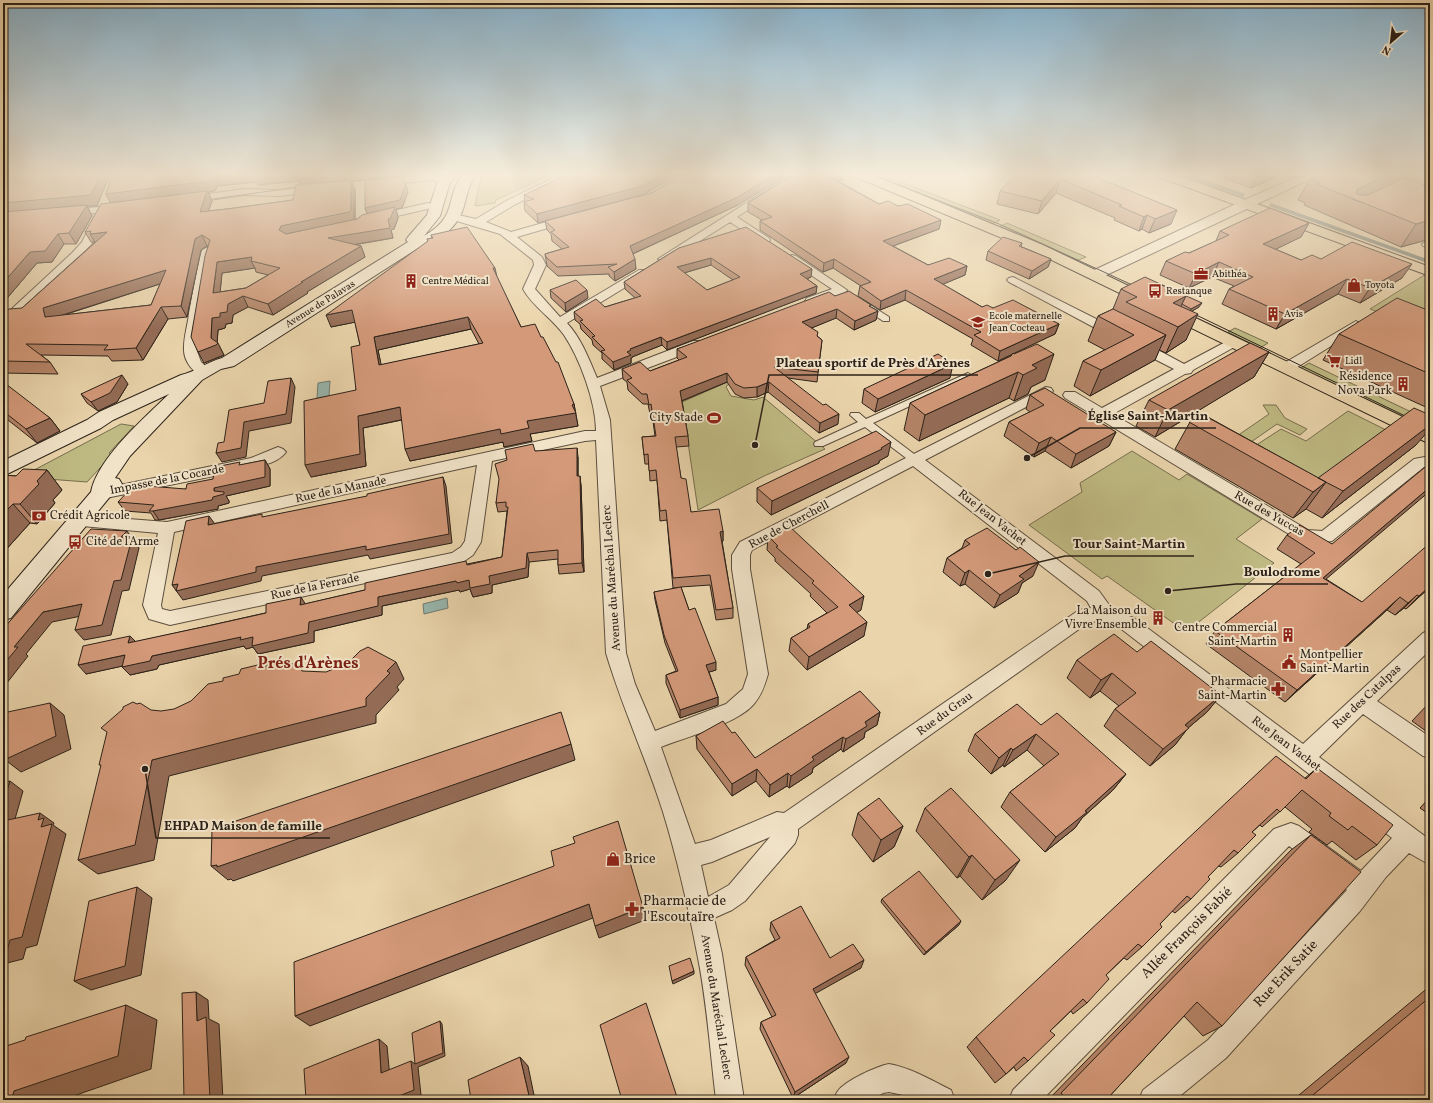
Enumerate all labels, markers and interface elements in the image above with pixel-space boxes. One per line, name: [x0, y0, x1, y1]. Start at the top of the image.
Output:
north arrow: [1371, 22, 1411, 62]
text: N: [1380, 41, 1394, 58]
office icon: Abithéa: [1193, 266, 1209, 282]
place label: Abithéa: [1212, 267, 1247, 281]
building icon: Centre Médical: [403, 273, 419, 289]
place label: Centre Médical: [422, 274, 489, 288]
street label: Avenue de Palavas: [282, 277, 358, 331]
shop icon: Toyota: [1346, 277, 1362, 293]
place label: Toyota: [1365, 278, 1395, 292]
bus stop icon: Restanque: [1147, 283, 1163, 299]
place label: Restanque: [1166, 284, 1212, 298]
building icon: Avis: [1265, 306, 1281, 322]
place label: Avis: [1284, 307, 1303, 321]
place label: Ecole maternelle Jean Cocteau: [989, 309, 1062, 335]
school or university icon: Ecole maternelle Jean Cocteau: [970, 314, 986, 330]
callout: Plateau sportif de Près d'Arènes: [769, 350, 978, 375]
supermarket icon: Lidl: [1326, 353, 1342, 369]
place label: Lidl: [1345, 354, 1362, 368]
text: Plateau sportif de Près d'Arènes: [776, 355, 970, 373]
place label: Résidence Nova Park: [1338, 369, 1392, 399]
building icon: Résidence Nova Park: [1395, 376, 1411, 392]
callout: Église Saint-Martin: [1080, 403, 1216, 428]
text: Église Saint-Martin: [1088, 408, 1209, 426]
place label: City Stade: [650, 410, 703, 426]
sports icon: City Stade: [706, 410, 722, 426]
street label: Impasse de la Cocarde: [109, 461, 226, 499]
street label: Rue de la Manade: [294, 472, 388, 507]
street label: Rue Jean Vachet: [954, 486, 1030, 550]
street label: Rue des Yuccas: [1231, 488, 1307, 540]
street label: Rue de Cherchell: [746, 497, 832, 553]
street label: Avenue du Maréchal Leclerc: [599, 504, 625, 652]
bank icon: Crédit Agricole: [31, 508, 47, 524]
place label: Crédit Agricole: [50, 508, 130, 524]
callout: Tour Saint-Martin: [1065, 531, 1194, 556]
bus stop icon: Cité de l'Arme: [67, 534, 83, 550]
place label: Cité de l'Arme: [86, 534, 159, 550]
text: Tour Saint-Martin: [1073, 536, 1186, 554]
callout: Boulodrome: [1236, 559, 1328, 584]
text: Boulodrome: [1244, 564, 1321, 582]
street label: Rue de la Ferrade: [269, 570, 361, 604]
place label: La Maison du Vivre Ensemble: [1065, 603, 1147, 633]
building icon: La Maison du Vivre Ensemble: [1150, 610, 1166, 626]
place label: Centre Commercial Saint-Martin: [1174, 620, 1277, 650]
building icon: Centre Commercial Saint-Martin: [1280, 627, 1296, 643]
place label: Montpellier Saint-Martin: [1300, 647, 1369, 677]
district label: Prés d'Arènes: [257, 653, 359, 675]
public building icon: Montpellier Saint-Martin: [1281, 654, 1297, 670]
street label: Rue des Catalpas: [1329, 661, 1405, 733]
place label: Pharmacie Saint-Martin: [1198, 674, 1267, 704]
pharmacy icon: Pharmacie Saint-Martin: [1270, 681, 1286, 697]
street label: Rue du Grau: [914, 688, 976, 740]
street label: Rue Jean Vachet: [1248, 713, 1324, 775]
callout: EHPAD Maison de famille: [156, 813, 330, 838]
text: EHPAD Maison de famille: [164, 818, 322, 836]
place label: Brice: [624, 850, 656, 869]
shop icon: Brice: [605, 851, 621, 867]
street label: Allée François Fabié: [1137, 883, 1237, 983]
place label: Pharmacie de l'Escoutaïre: [643, 892, 726, 927]
pharmacy icon: Pharmacie de l'Escoutaïre: [624, 901, 640, 917]
street label: Avenue du Maréchal Leclerc: [697, 933, 735, 1081]
street label: Rue Erik Satie: [1250, 936, 1323, 1012]

